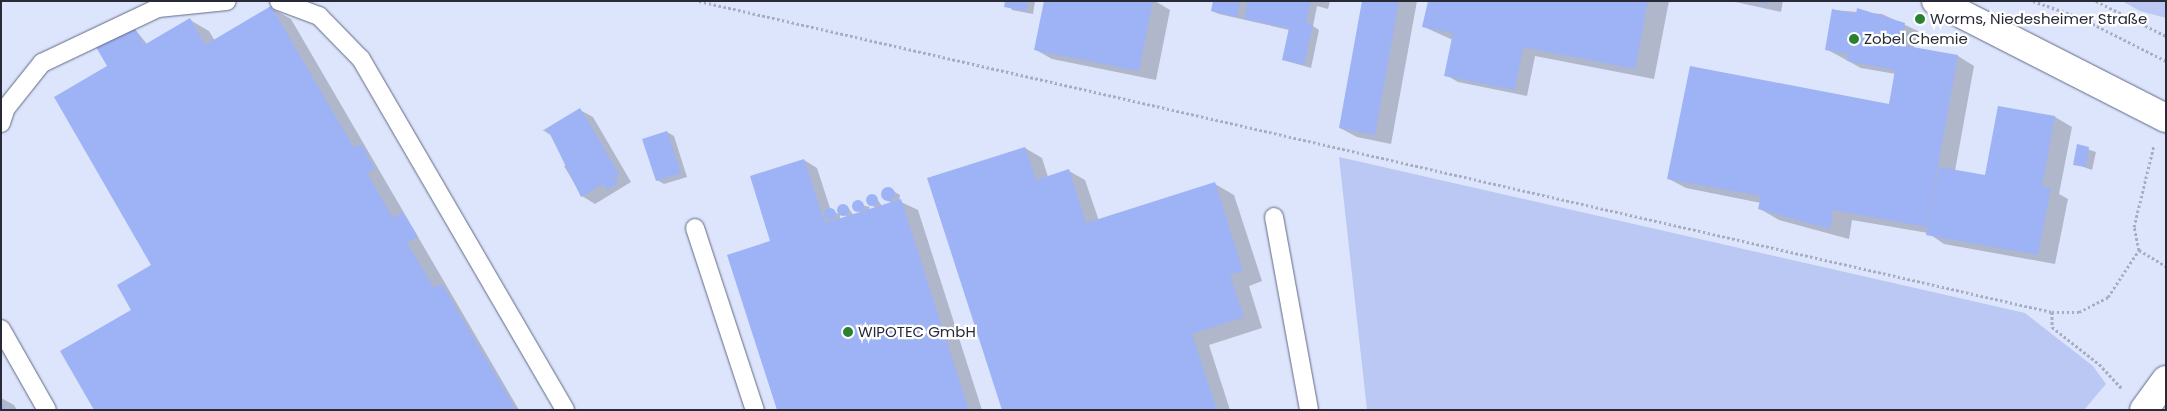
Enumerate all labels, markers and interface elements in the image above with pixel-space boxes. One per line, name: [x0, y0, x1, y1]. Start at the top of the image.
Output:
place label: Worms, Niedesheimer Straße: [1930, 10, 2147, 28]
marker: Worms, Niedesheimer Straße: [1914, 13, 1926, 25]
place label: Zobel Chemie: [1864, 30, 1968, 48]
marker: Zobel Chemie: [1848, 33, 1860, 45]
place label: WIPOTEC GmbH: [858, 323, 976, 341]
marker: WIPOTEC GmbH: [842, 326, 854, 338]

